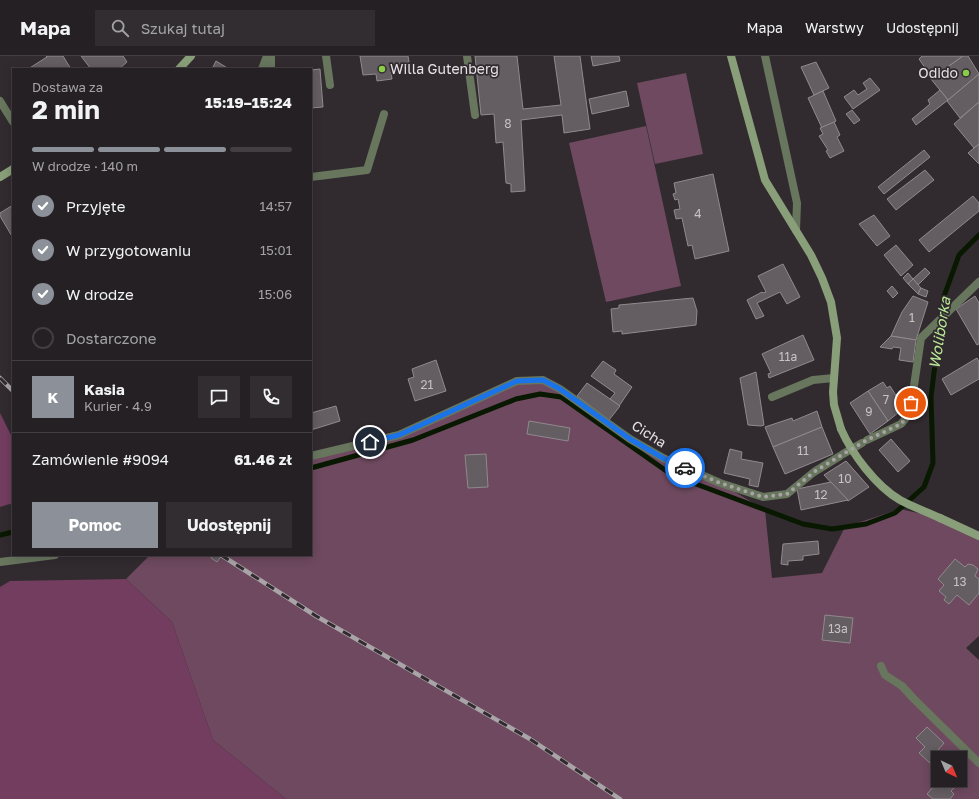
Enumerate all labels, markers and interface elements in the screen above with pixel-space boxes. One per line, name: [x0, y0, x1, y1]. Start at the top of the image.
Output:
search box: [95, 10, 375, 46]
text: Mapa: [20, 16, 71, 39]
icon: search: [109, 17, 131, 39]
text: Szukaj tutaj: [141, 19, 225, 37]
text: Mapa: [747, 19, 783, 36]
text: Warstwy: [805, 19, 864, 36]
text: Udostępnij: [886, 19, 959, 36]
place label: Willa Gutenberg: [390, 60, 499, 77]
marker: Willa Gutenberg: [377, 64, 387, 74]
place label: Odido: [918, 64, 958, 81]
marker: Odido: [961, 68, 971, 78]
text: Dostawa za: [32, 79, 103, 95]
text: 15:19–15:24: [205, 93, 292, 111]
text: 2 min: [32, 94, 100, 125]
house number: 8: [504, 116, 512, 131]
text: W drodze · 140 m: [32, 158, 138, 174]
icon: check: [32, 195, 54, 217]
text: Przyjęte: [66, 197, 125, 215]
text: 14:57: [259, 198, 292, 214]
house number: 4: [694, 206, 702, 221]
icon: check: [32, 239, 54, 261]
text: W przygotowaniu: [66, 241, 191, 259]
text: 15:01: [260, 242, 292, 258]
icon: check: [32, 283, 54, 305]
text: W drodze: [66, 285, 134, 303]
text: 15:06: [258, 286, 292, 302]
water label: Woliborka: [924, 295, 954, 370]
house number: 1: [909, 310, 915, 325]
text: Dostarczone: [66, 329, 156, 347]
house number: 11a: [779, 349, 797, 364]
button: chat: [198, 376, 240, 418]
button: phone: [250, 376, 292, 418]
house number: 21: [421, 377, 434, 392]
text: Kasia: [84, 380, 125, 398]
pin: [894, 386, 928, 420]
text: K: [48, 388, 58, 406]
house number: 7: [883, 392, 889, 407]
icon: bag: [900, 392, 922, 414]
text: Kurier · 4.9: [84, 398, 152, 414]
house number: 9: [865, 404, 873, 419]
street label: Cicha: [629, 416, 670, 451]
pin: [353, 425, 387, 459]
icon: home: [359, 431, 381, 453]
house number: 11: [797, 443, 809, 458]
courier: [665, 448, 705, 488]
text: Zamówienie #9094: [32, 450, 169, 468]
text: 61.46 zł: [234, 450, 292, 468]
icon: car: [674, 457, 696, 479]
house number: 10: [838, 471, 852, 486]
house number: 12: [815, 487, 827, 502]
button: Pomoc: [32, 502, 158, 548]
button: Udostępnij: [166, 502, 292, 548]
house number: 13: [954, 574, 966, 589]
house number: 13a: [828, 621, 848, 636]
north arrow: [931, 751, 967, 787]
map controls: [931, 751, 967, 787]

